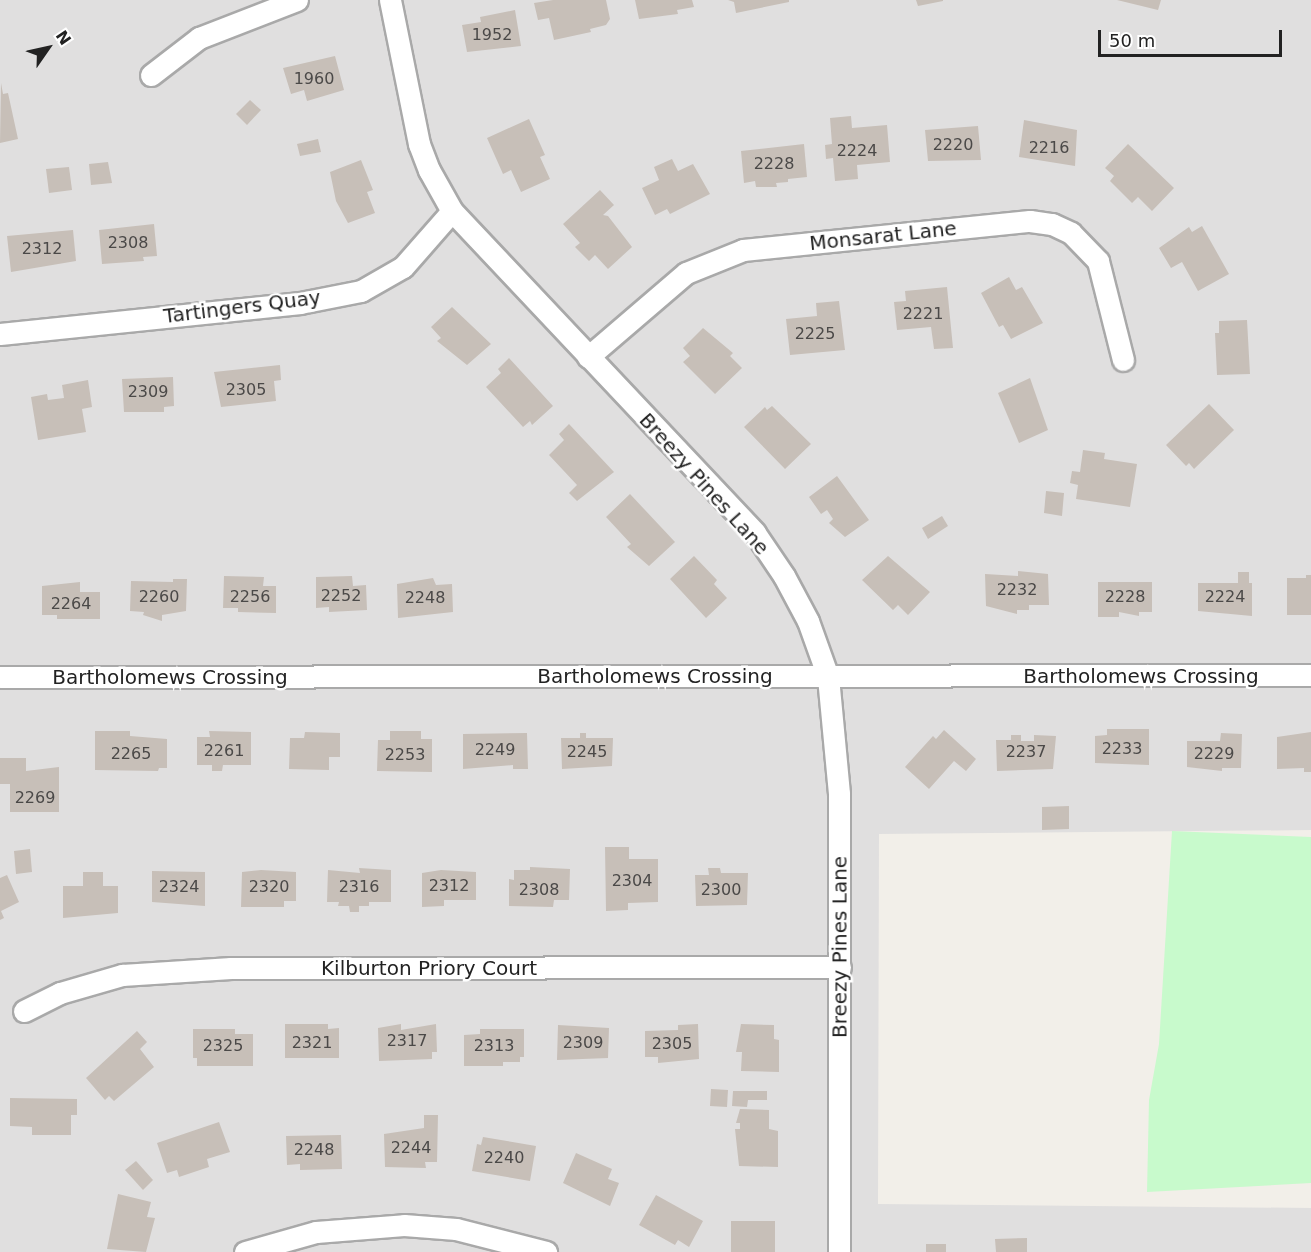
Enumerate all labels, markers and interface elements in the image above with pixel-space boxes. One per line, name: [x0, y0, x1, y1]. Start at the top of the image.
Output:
north arrow: [18, 18, 78, 78]
scale bar: [1101, 18, 1286, 56]
house number: 1952: [472, 25, 512, 45]
text: N: [52, 27, 75, 49]
text: 50 m: [1109, 30, 1155, 51]
house number: 1960: [294, 69, 334, 89]
house number: 2220: [933, 135, 973, 155]
house number: 2216: [1029, 138, 1069, 158]
house number: 2224: [837, 141, 877, 161]
house number: 2228: [754, 154, 794, 174]
street label: Monsarat Lane: [808, 216, 958, 256]
house number: 2308: [108, 233, 148, 253]
house number: 2312: [22, 239, 62, 259]
street label: Tartingers Quay: [162, 285, 322, 329]
house number: 2221: [903, 304, 943, 324]
house number: 2225: [795, 324, 835, 344]
house number: 2305: [226, 380, 266, 400]
house number: 2309: [128, 382, 168, 402]
street label: Breezy Pines Lane: [634, 408, 774, 560]
house number: 2232: [997, 580, 1037, 600]
house number: 2252: [321, 586, 361, 606]
house number: 2260: [139, 587, 179, 607]
house number: 2256: [230, 587, 270, 607]
house number: 2228: [1105, 587, 1145, 607]
house number: 2224: [1205, 587, 1245, 607]
house number: 2248: [405, 588, 445, 608]
house number: 2264: [51, 594, 91, 614]
street label: Bartholomews Crossing: [537, 664, 773, 688]
street label: Bartholomews Crossing: [1023, 664, 1259, 688]
street label: Bartholomews Crossing: [52, 665, 288, 689]
house number: 2233: [1102, 739, 1142, 759]
house number: 2249: [475, 740, 515, 760]
house number: 2261: [204, 741, 244, 761]
house number: 2245: [567, 742, 607, 762]
house number: 2237: [1006, 742, 1046, 762]
house number: 2265: [111, 744, 151, 764]
house number: 2229: [1194, 744, 1234, 764]
house number: 2253: [385, 745, 425, 765]
house number: 2269: [15, 788, 55, 808]
street label: Breezy Pines Lane: [828, 856, 852, 1038]
house number: 2304: [612, 871, 652, 891]
house number: 2312: [429, 876, 469, 896]
house number: 2324: [159, 877, 199, 897]
house number: 2320: [249, 877, 289, 897]
house number: 2316: [339, 877, 379, 897]
house number: 2308: [519, 880, 559, 900]
house number: 2300: [701, 880, 741, 900]
street label: Kilburton Priory Court: [321, 956, 537, 980]
house number: 2317: [387, 1031, 427, 1051]
house number: 2321: [292, 1033, 332, 1053]
house number: 2309: [563, 1033, 603, 1053]
house number: 2305: [652, 1034, 692, 1054]
house number: 2325: [203, 1036, 243, 1056]
house number: 2313: [474, 1036, 514, 1056]
house number: 2244: [391, 1138, 431, 1158]
house number: 2248: [294, 1140, 334, 1160]
house number: 2240: [484, 1148, 524, 1168]

